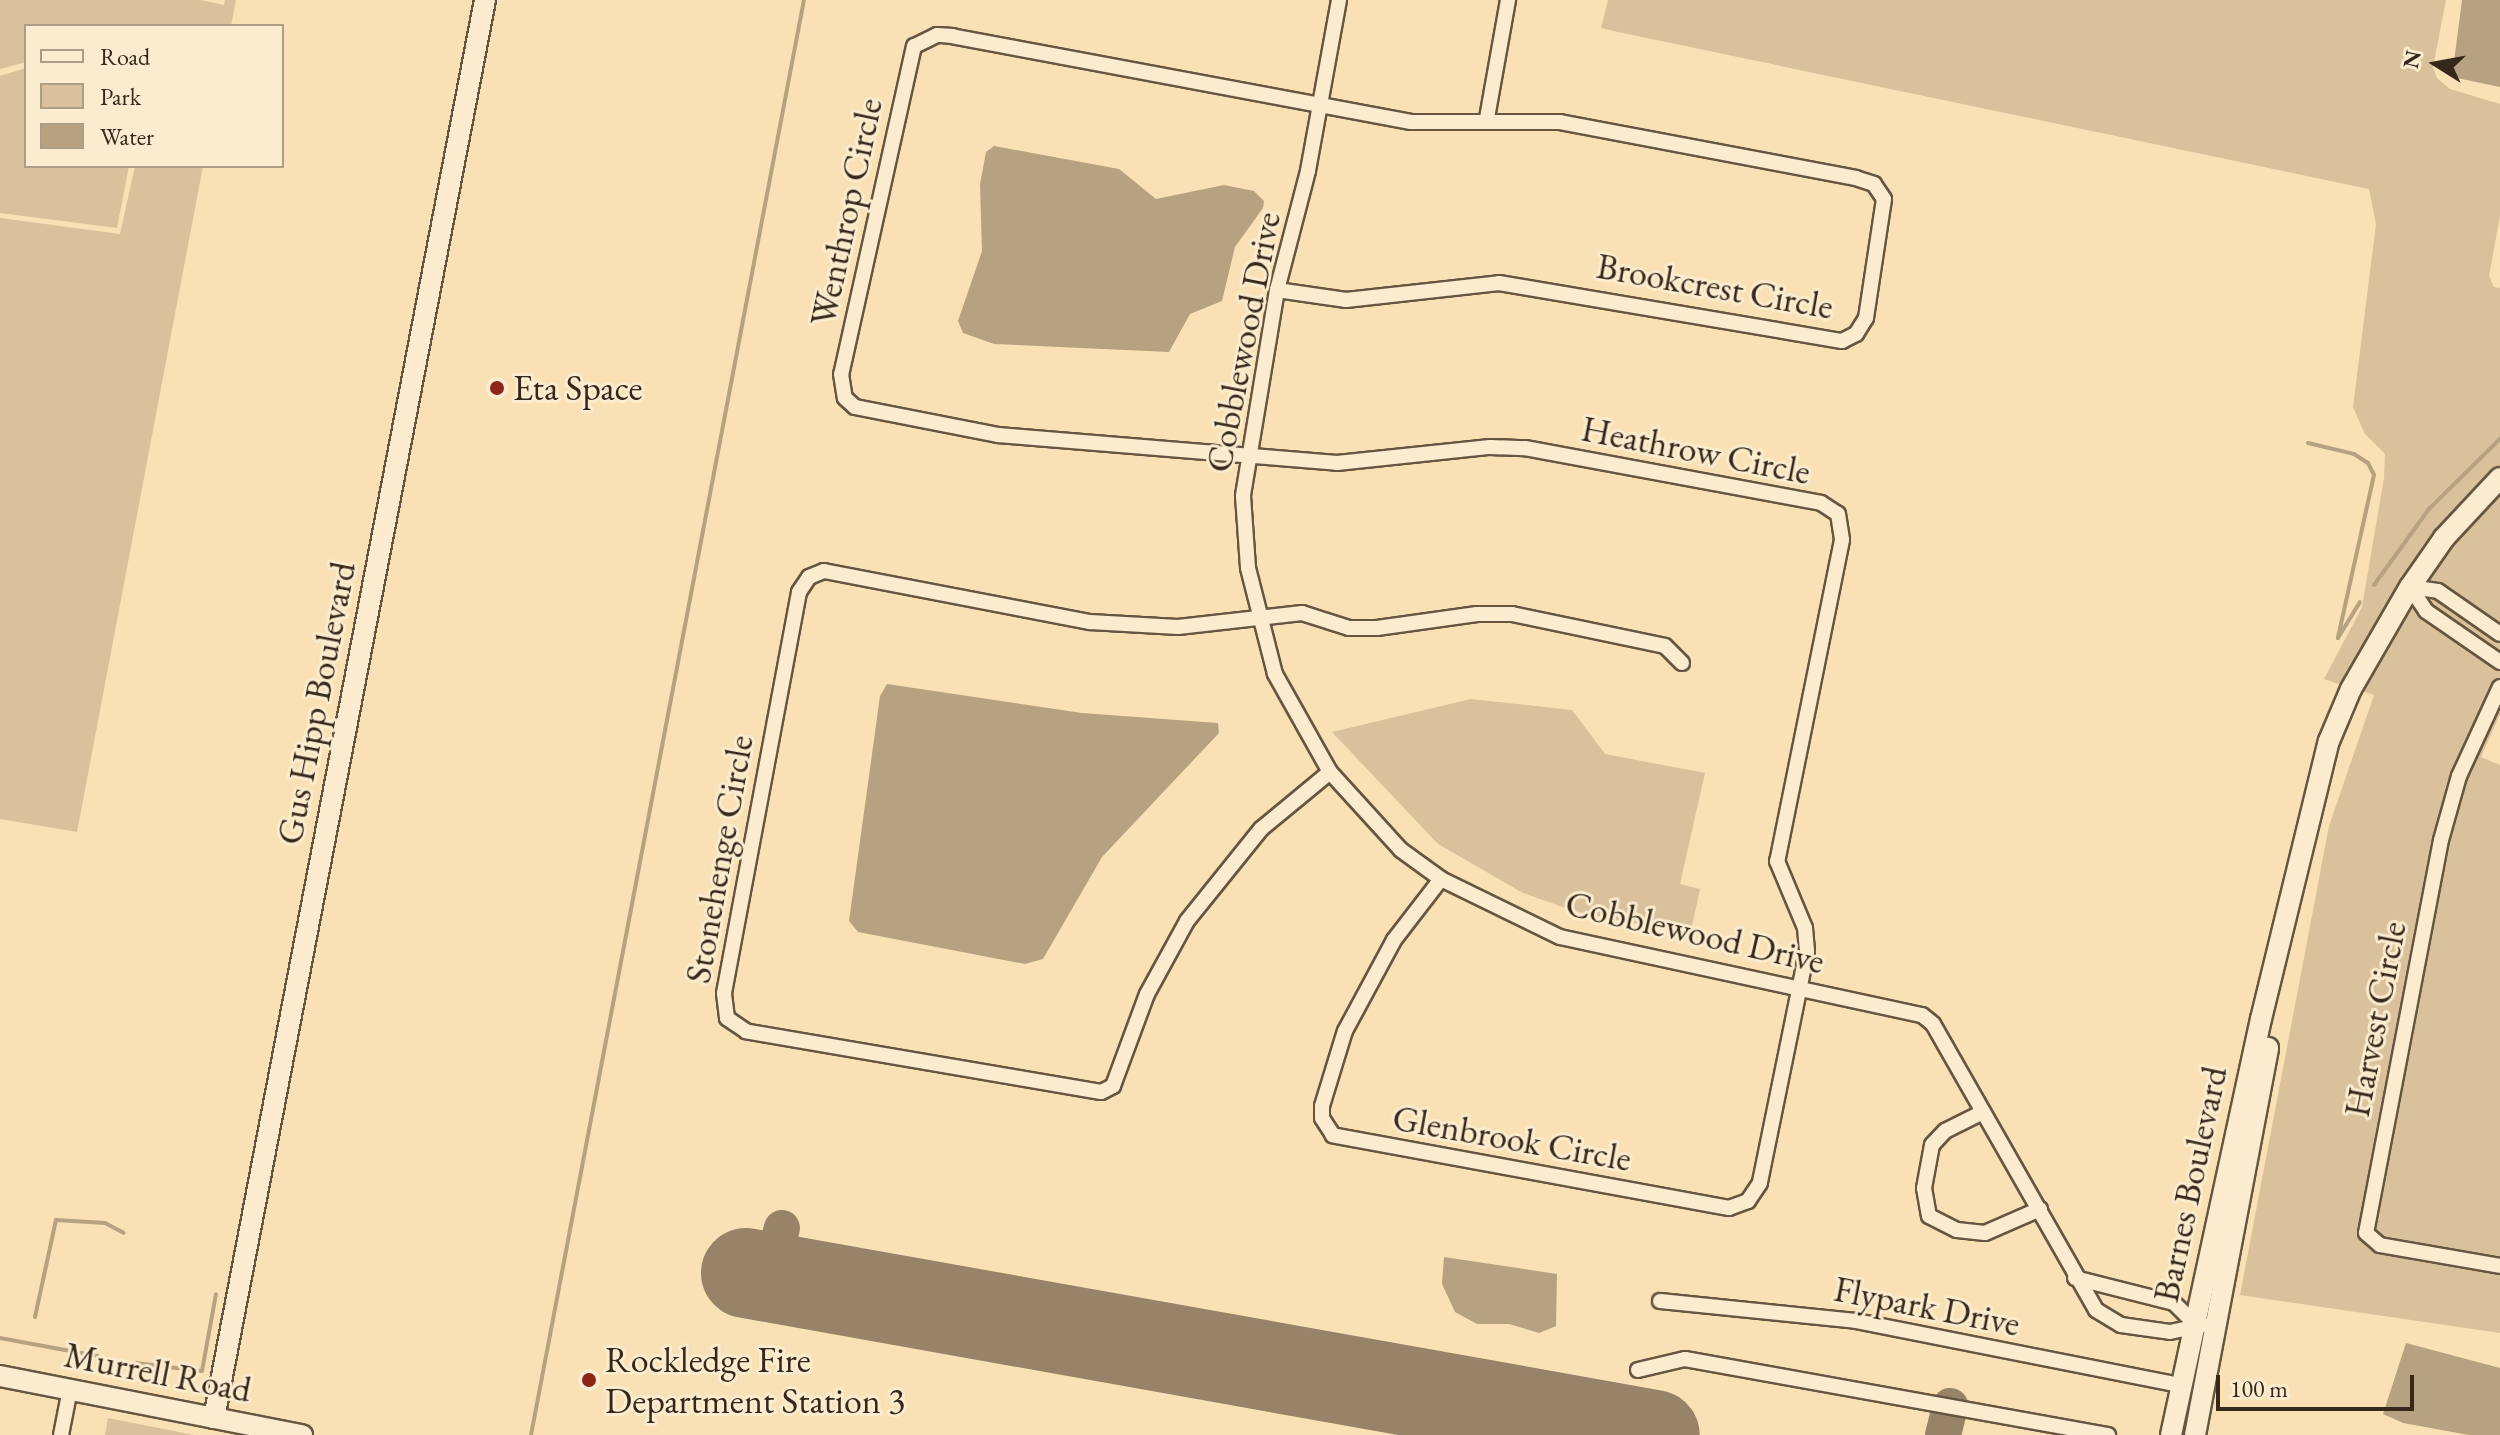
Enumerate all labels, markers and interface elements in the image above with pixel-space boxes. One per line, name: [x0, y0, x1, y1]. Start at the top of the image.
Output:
legend: [24, 24, 284, 168]
north arrow: [2396, 24, 2476, 104]
text: Road: [100, 41, 150, 72]
text: N: [2396, 48, 2428, 71]
text: Park: [100, 81, 141, 112]
street label: Wenthrop Circle: [801, 94, 891, 330]
text: Water: [100, 121, 154, 152]
street label: Cobblewood Drive: [1197, 208, 1289, 476]
street label: Brookcrest Circle: [1593, 244, 1837, 328]
place label: Eta Space: [513, 366, 642, 410]
marker: Eta Space: [488, 379, 506, 397]
street label: Heathrow Circle: [1578, 407, 1814, 493]
street label: Gus Hipp Boulevard: [267, 558, 365, 848]
street label: Stonehenge Circle: [676, 732, 762, 986]
street label: Cobblewood Drive: [1561, 881, 1829, 983]
street label: Harvest Circle: [2335, 918, 2415, 1120]
street label: Barnes Boulevard: [2144, 1062, 2236, 1306]
street label: Glenbrook Circle: [1389, 1096, 1635, 1180]
street label: Flypark Drive: [1831, 1267, 2023, 1345]
street label: Murrell Road: [61, 1333, 255, 1411]
place label: Rockledge Fire Department Station 3: [605, 1337, 905, 1422]
scale bar: [2220, 1359, 2418, 1409]
marker: Rockledge Fire Department Station 3: [580, 1371, 598, 1389]
text: 100 m: [2230, 1373, 2288, 1404]

